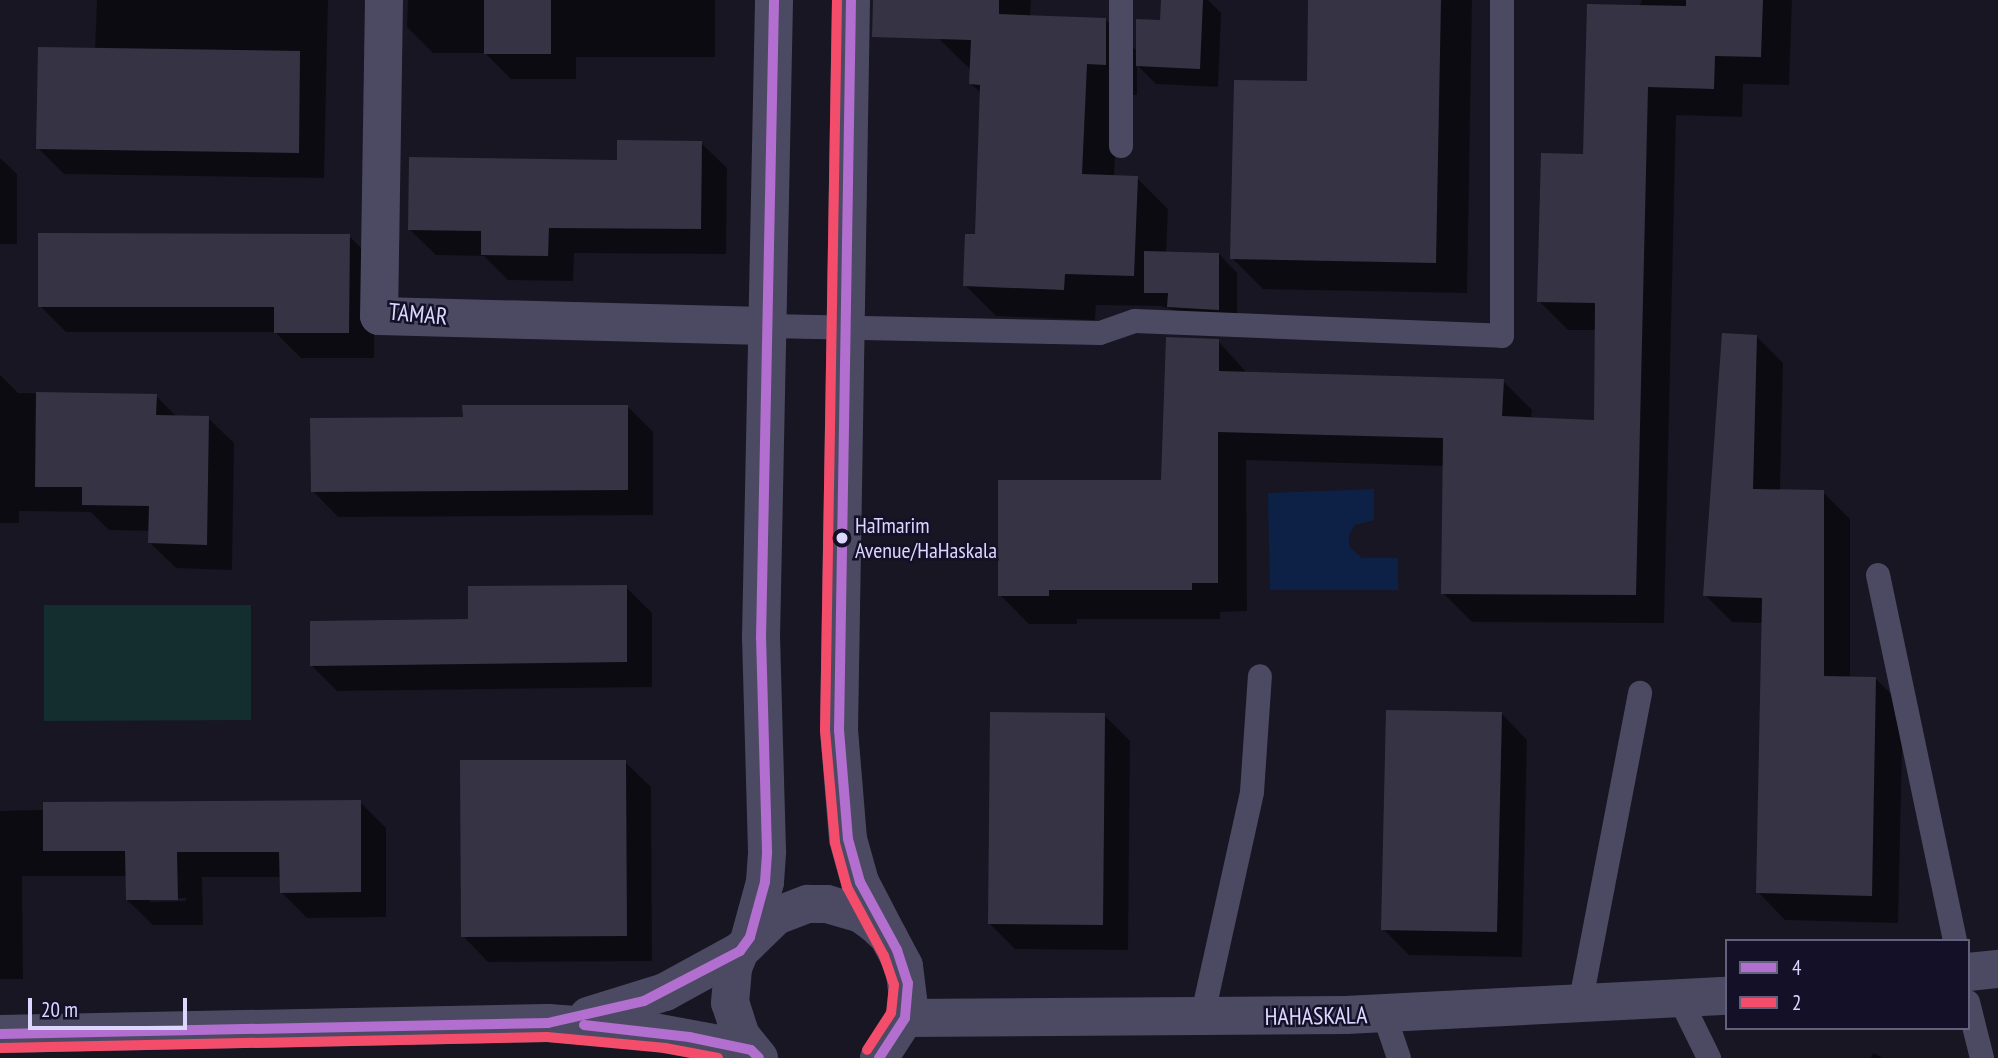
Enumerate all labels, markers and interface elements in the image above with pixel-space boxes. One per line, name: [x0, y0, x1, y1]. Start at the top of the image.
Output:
street label: TAMAR: [387, 297, 449, 331]
place label: HaTmarim Avenue/HaHaskala: [855, 512, 997, 564]
marker: HaTmarim Avenue/HaHaskala: [835, 531, 849, 545]
legend: [1725, 939, 1970, 1030]
text: 4: [1792, 954, 1801, 981]
scale bar: [32, 984, 191, 1028]
text: 2: [1792, 989, 1801, 1016]
text: 20 m: [41, 996, 78, 1023]
street label: HAHASKALA: [1264, 1001, 1368, 1031]

